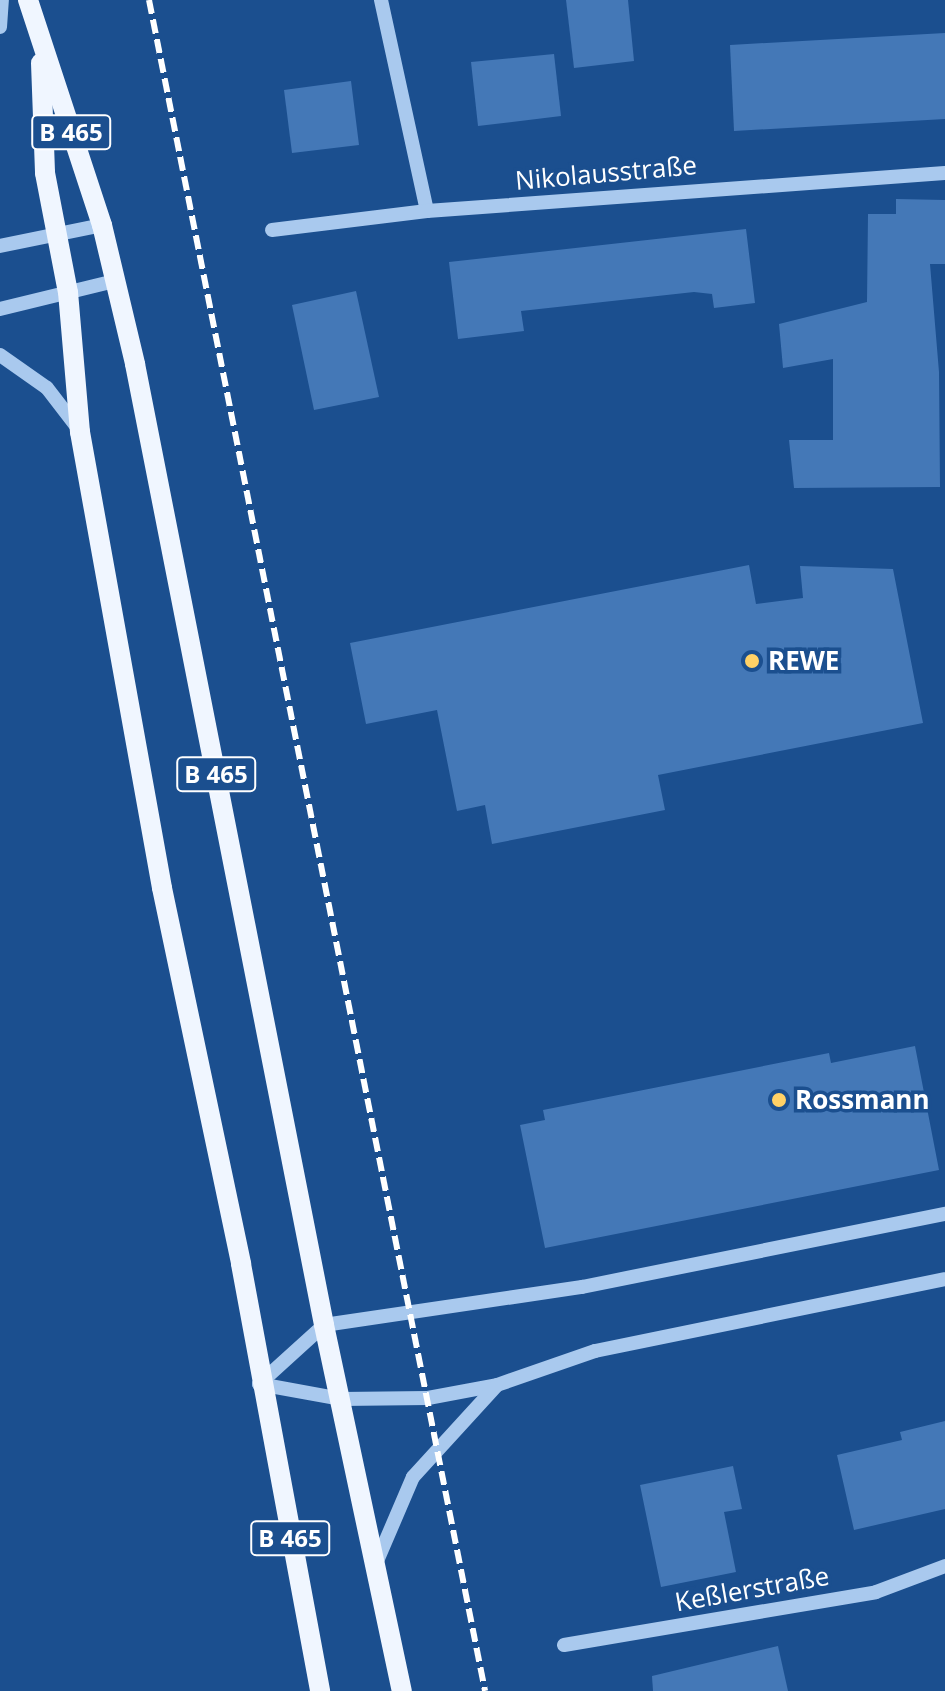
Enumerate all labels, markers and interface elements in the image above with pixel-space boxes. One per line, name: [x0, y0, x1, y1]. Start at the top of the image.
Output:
road number: B 465: [31, 112, 111, 152]
street label: Nikolausstraße: [514, 150, 698, 196]
place label: REWE: [768, 645, 839, 677]
marker: REWE: [743, 652, 761, 670]
road number: B 465: [176, 754, 256, 794]
place label: Rossmann: [795, 1084, 930, 1116]
marker: Rossmann: [770, 1091, 788, 1109]
road number: B 465: [250, 1518, 330, 1558]
street label: Keßlerstraße: [672, 1560, 832, 1618]

